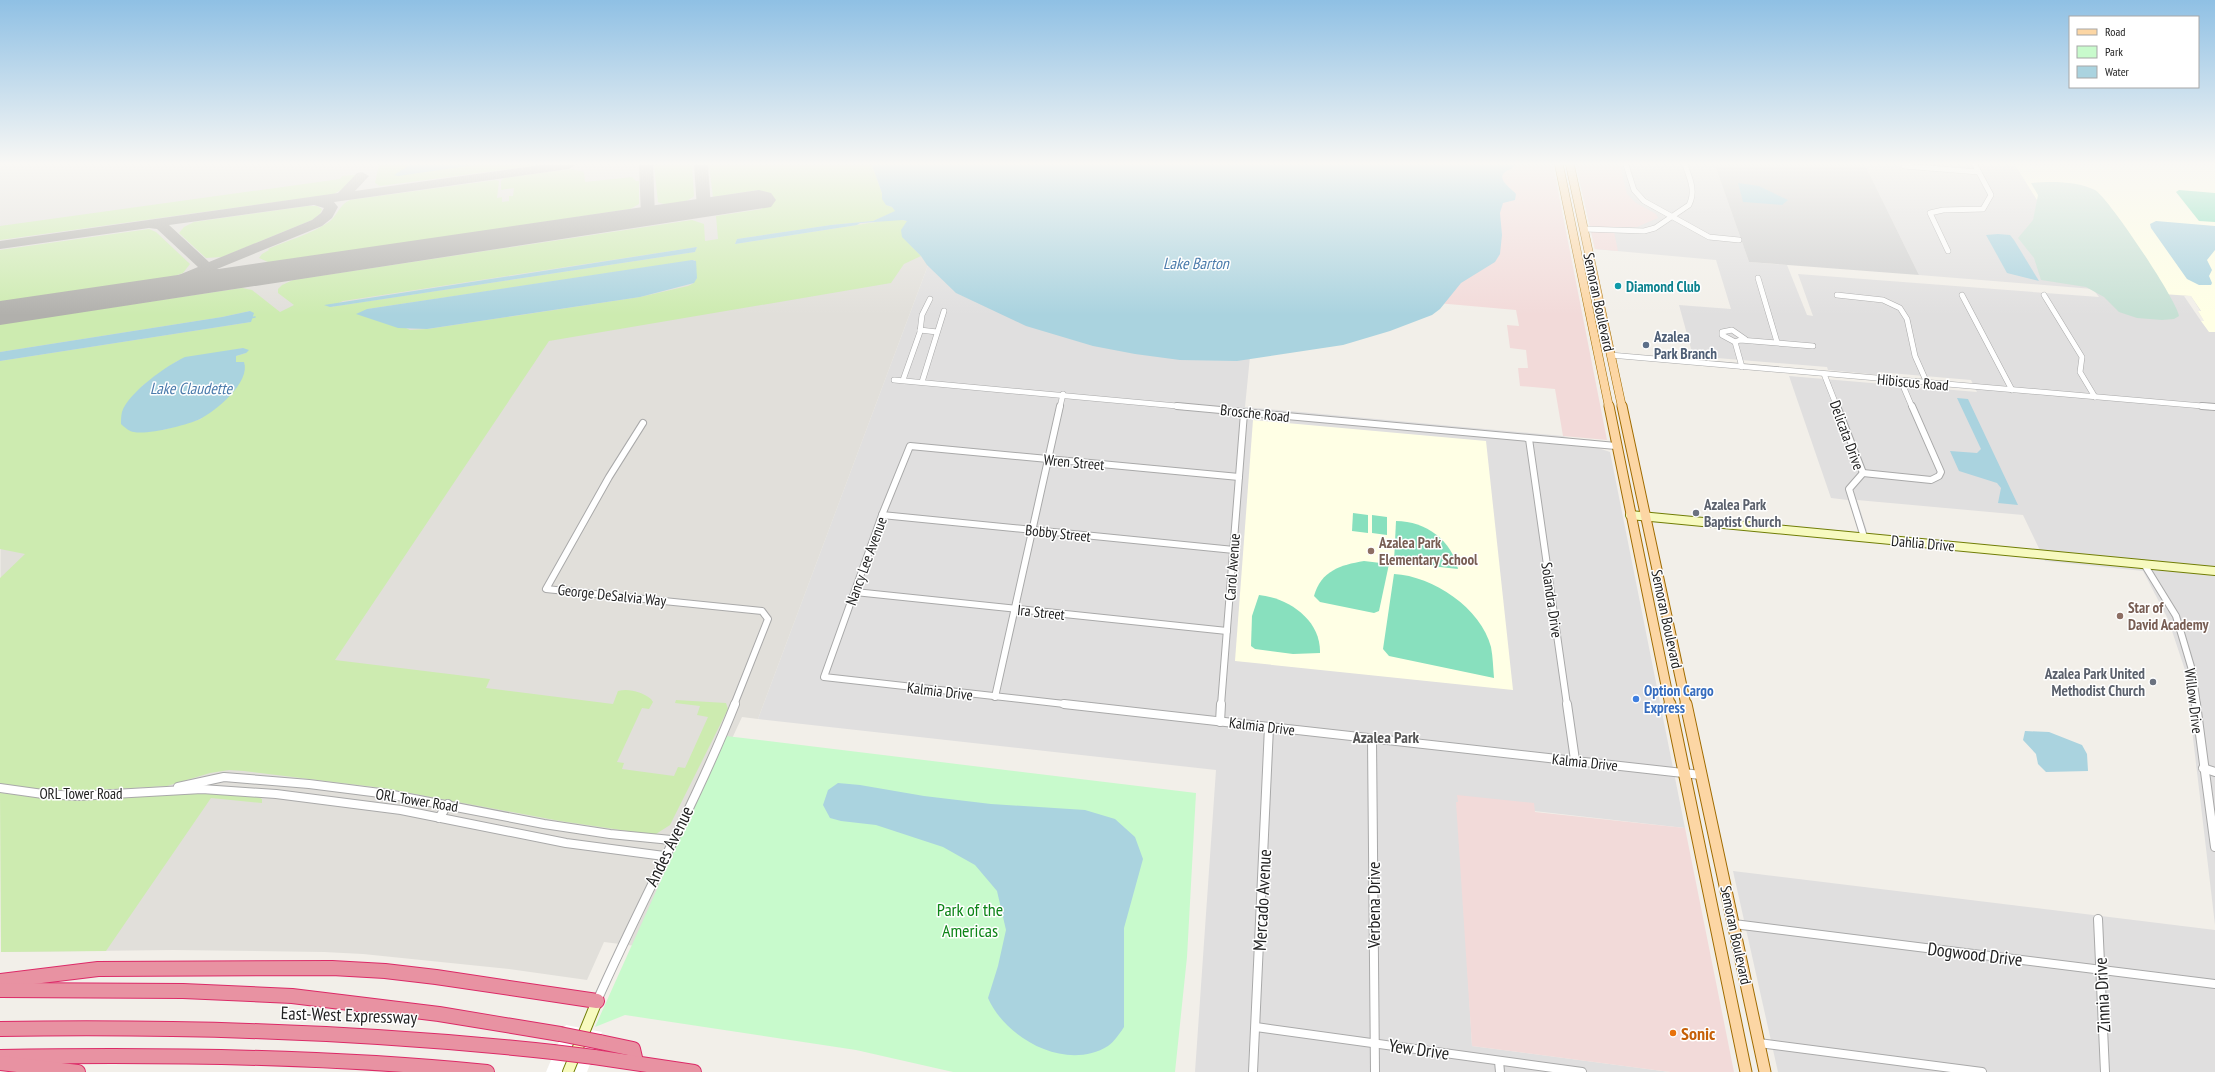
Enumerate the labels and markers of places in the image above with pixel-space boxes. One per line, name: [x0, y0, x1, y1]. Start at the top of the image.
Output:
place label: Diamond Club: [1626, 277, 1701, 296]
marker: Diamond Club: [1613, 281, 1623, 291]
place label: Azalea Park Branch: [1653, 327, 1717, 363]
marker: Azalea Park Branch: [1641, 340, 1651, 350]
place label: Azalea Park Baptist Church: [1703, 495, 1781, 531]
marker: Azalea Park Baptist Church: [1691, 508, 1701, 518]
place label: Azalea Park Elementary School: [1378, 533, 1478, 569]
marker: Azalea Park Elementary School: [1366, 546, 1376, 556]
place label: Star of David Academy: [2128, 598, 2210, 634]
marker: Star of David Academy: [2115, 611, 2125, 621]
place label: Azalea Park United Methodist Church: [2044, 664, 2145, 700]
marker: Azalea Park United Methodist Church: [2148, 677, 2158, 687]
place label: Option Cargo Express: [1644, 681, 1714, 717]
marker: Option Cargo Express: [1631, 694, 1641, 704]
place label: Sonic: [1681, 1022, 1716, 1045]
marker: Sonic: [1668, 1028, 1678, 1038]

